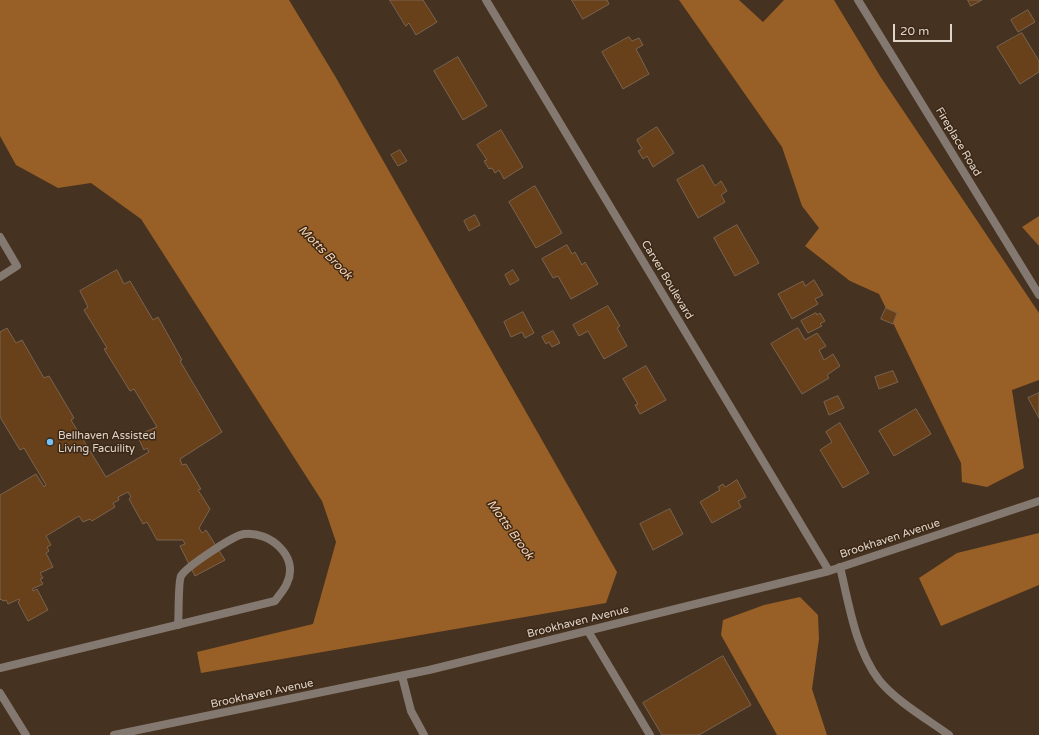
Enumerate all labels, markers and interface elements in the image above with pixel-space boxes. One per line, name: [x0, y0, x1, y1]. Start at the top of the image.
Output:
scale bar: [895, 16, 954, 42]
text: 20 m: [900, 24, 929, 38]
street label: Fireplace Road: [932, 105, 984, 179]
water label: Motts Brook: [295, 223, 355, 283]
street label: Carver Boulevard: [638, 238, 696, 322]
place label: Bellhaven Assisted Living Facuility: [58, 429, 156, 455]
marker: Bellhaven Assisted Living Facuility: [45, 437, 55, 447]
water label: Motts Brook: [483, 497, 537, 563]
street label: Brookhaven Avenue: [838, 517, 942, 561]
street label: Brookhaven Avenue: [526, 603, 630, 641]
street label: Brookhaven Avenue: [209, 677, 315, 711]

